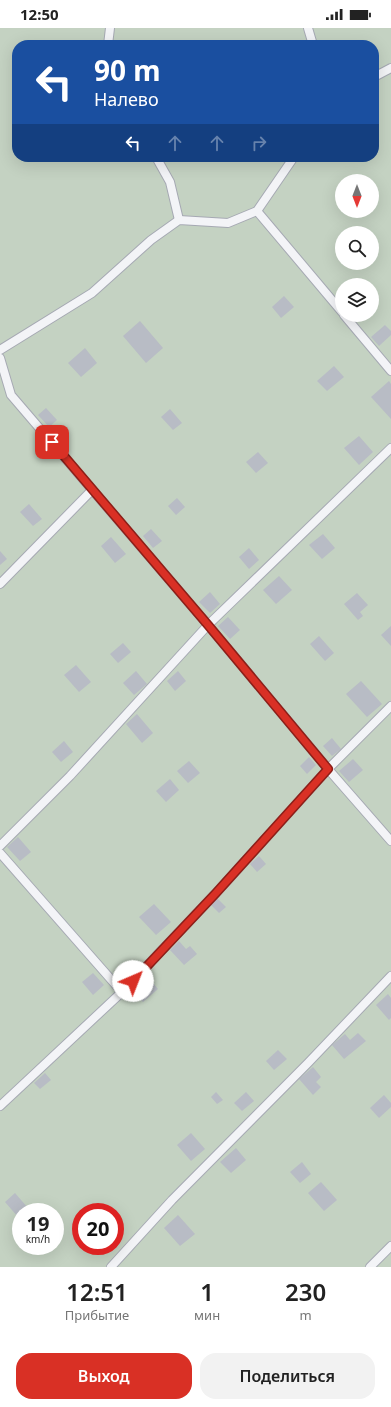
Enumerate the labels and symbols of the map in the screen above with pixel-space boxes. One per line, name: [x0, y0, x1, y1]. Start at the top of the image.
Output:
north arrow: [335, 174, 379, 218]
pin: [35, 425, 69, 459]
position arrow: [112, 960, 154, 1002]
speed limit sign: 20: [72, 1203, 124, 1255]

